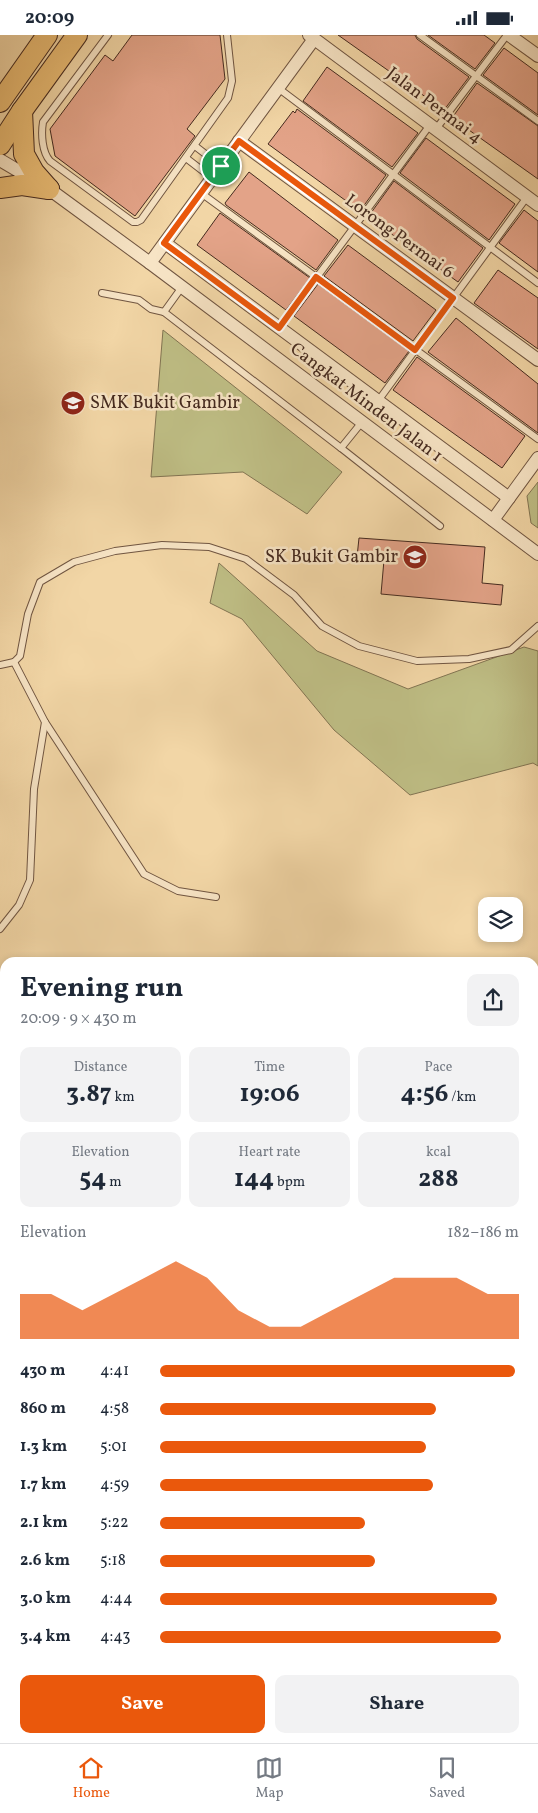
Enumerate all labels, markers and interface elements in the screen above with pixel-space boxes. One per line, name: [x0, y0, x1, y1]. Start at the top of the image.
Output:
text: 20:09: [25, 5, 74, 31]
street label: Jalan Permai 4: [381, 62, 487, 150]
pin: [200, 145, 242, 187]
icon: arrive: [207, 152, 235, 180]
street label: Lorong Permai 6: [339, 189, 459, 285]
street label: Cangkat Minden Jalan 1: [284, 337, 448, 469]
school or university icon: SMK Bukit Gambir: [60, 390, 86, 416]
place label: SMK Bukit Gambir: [90, 391, 240, 416]
school or university icon: SK Bukit Gambir: [402, 544, 428, 570]
place label: SK Bukit Gambir: [265, 545, 398, 570]
map controls: [478, 897, 523, 942]
button: layers: [478, 897, 523, 942]
text: Evening run: [20, 969, 184, 1008]
button: share: [467, 974, 519, 1026]
text: 20:09 · 9 × 430 m: [20, 1008, 137, 1030]
text: Distance: [74, 1058, 127, 1077]
text: Time: [254, 1058, 285, 1077]
text: Pace: [425, 1058, 453, 1077]
text: 3.87: [66, 1077, 112, 1112]
text: 19:06: [239, 1077, 300, 1112]
text: 4:56: [401, 1077, 449, 1112]
text: km: [112, 1088, 135, 1107]
text: /km: [449, 1088, 476, 1107]
text: Elevation: [71, 1143, 130, 1162]
text: Heart rate: [239, 1143, 300, 1162]
text: kcal: [426, 1143, 451, 1162]
text: 54: [79, 1162, 106, 1197]
text: 144: [234, 1162, 274, 1197]
text: 288: [418, 1162, 459, 1197]
text: m: [106, 1173, 122, 1192]
text: bpm: [274, 1173, 305, 1192]
text: Elevation: [20, 1222, 87, 1244]
text: 182–186 m: [447, 1222, 519, 1244]
text: 430 m: [20, 1360, 66, 1382]
text: 4:41: [100, 1360, 129, 1382]
text: 860 m: [20, 1398, 66, 1420]
text: 4:58: [100, 1398, 129, 1420]
text: 1.3 km: [20, 1436, 67, 1458]
text: 5:01: [100, 1436, 127, 1458]
text: 1.7 km: [20, 1474, 67, 1496]
text: 4:59: [100, 1474, 129, 1496]
text: 2.1 km: [20, 1512, 68, 1534]
text: 5:22: [100, 1512, 129, 1534]
text: 2.6 km: [20, 1550, 70, 1572]
text: 5:18: [100, 1550, 126, 1572]
text: 3.0 km: [20, 1588, 71, 1610]
text: 4:44: [100, 1588, 132, 1610]
text: 3.4 km: [20, 1626, 71, 1648]
text: 4:43: [100, 1626, 130, 1648]
button: Save: [20, 1675, 265, 1733]
button: Share: [275, 1675, 519, 1733]
tab: Home: [73, 1754, 110, 1803]
tab: Map: [255, 1754, 283, 1803]
tab: Saved: [429, 1754, 465, 1803]

